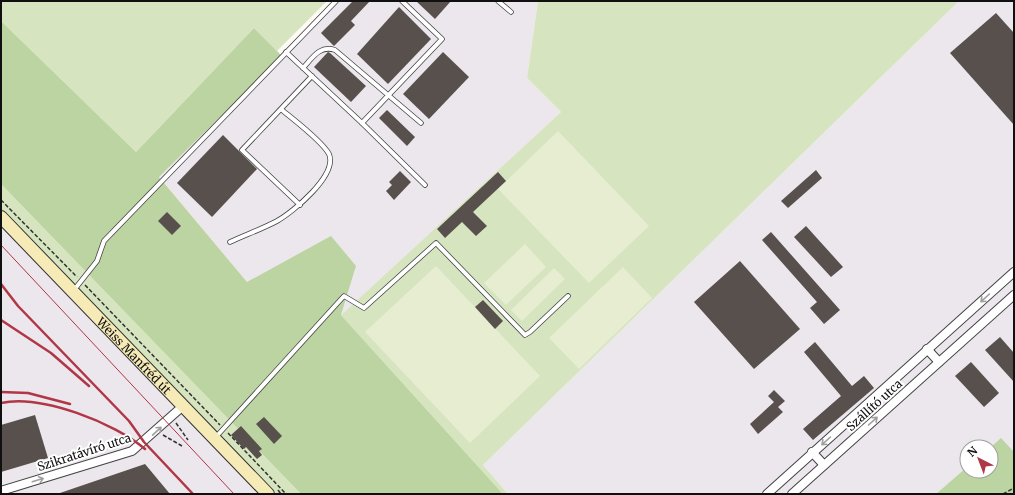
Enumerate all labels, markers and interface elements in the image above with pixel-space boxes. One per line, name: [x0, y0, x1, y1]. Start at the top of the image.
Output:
one-way arrow: [980, 293, 990, 302]
street label: Weiss Manfréd út: [93, 313, 175, 397]
street label: Szállító utca: [843, 376, 905, 434]
one-way arrow: [868, 416, 878, 426]
one-way arrow: [151, 426, 162, 435]
street label: Szikratávíró utca: [35, 430, 133, 474]
one-way arrow: [820, 436, 831, 445]
north arrow: [959, 439, 999, 479]
text: N: [964, 443, 980, 460]
one-way arrow: [32, 476, 45, 483]

